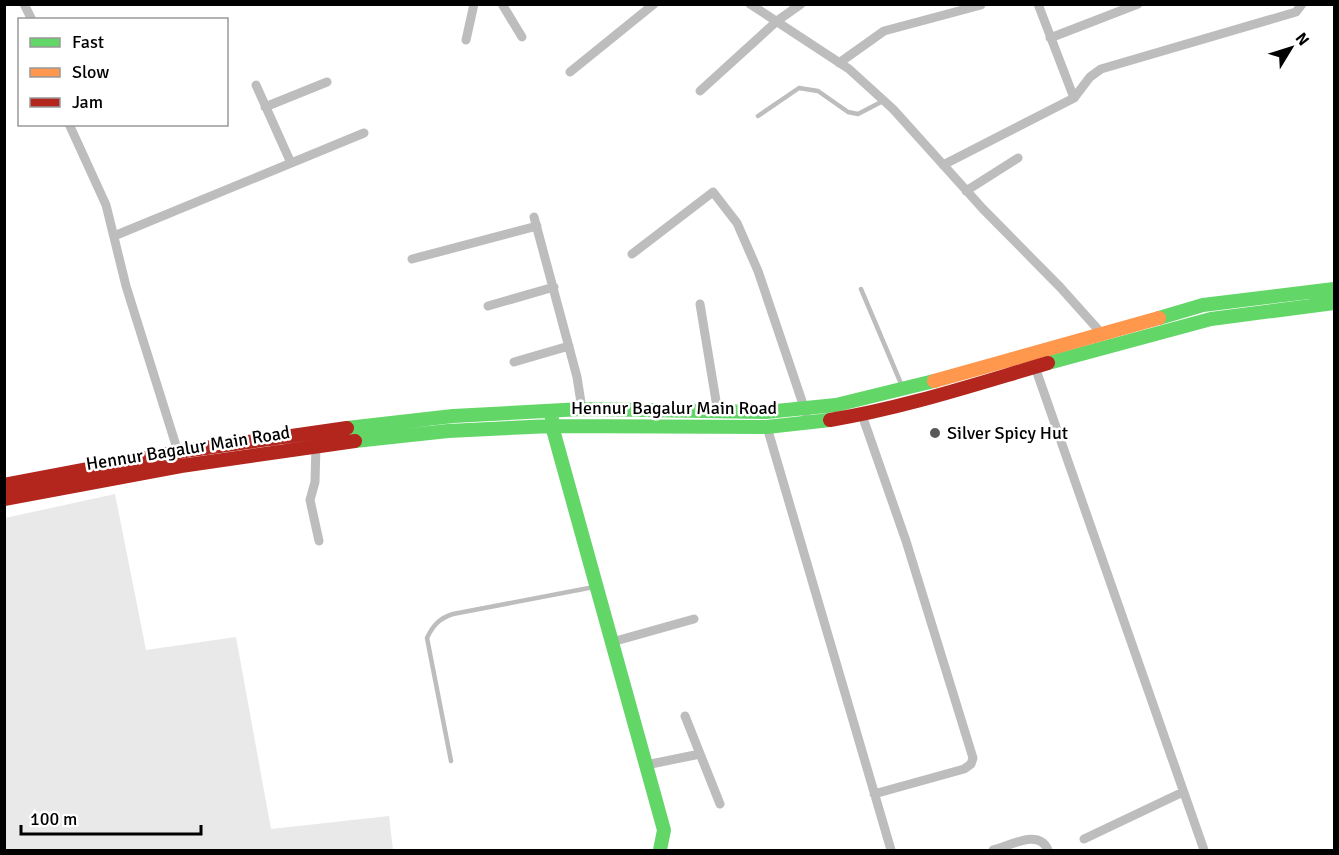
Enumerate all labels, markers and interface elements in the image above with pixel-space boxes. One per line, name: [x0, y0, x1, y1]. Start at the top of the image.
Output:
legend: [18, 18, 228, 126]
north arrow: [1261, 18, 1321, 78]
text: N: [1291, 29, 1313, 50]
text: Fast: [72, 31, 104, 53]
text: Slow: [72, 61, 109, 83]
text: Jam: [72, 91, 103, 113]
street label: Hennur Bagalur Main Road: [571, 397, 777, 419]
street label: Hennur Bagalur Main Road: [84, 421, 292, 475]
place label: Silver Spicy Hut: [947, 422, 1068, 444]
marker: Silver Spicy Hut: [928, 426, 942, 440]
scale bar: [21, 798, 201, 836]
text: 100 m: [30, 808, 77, 830]

